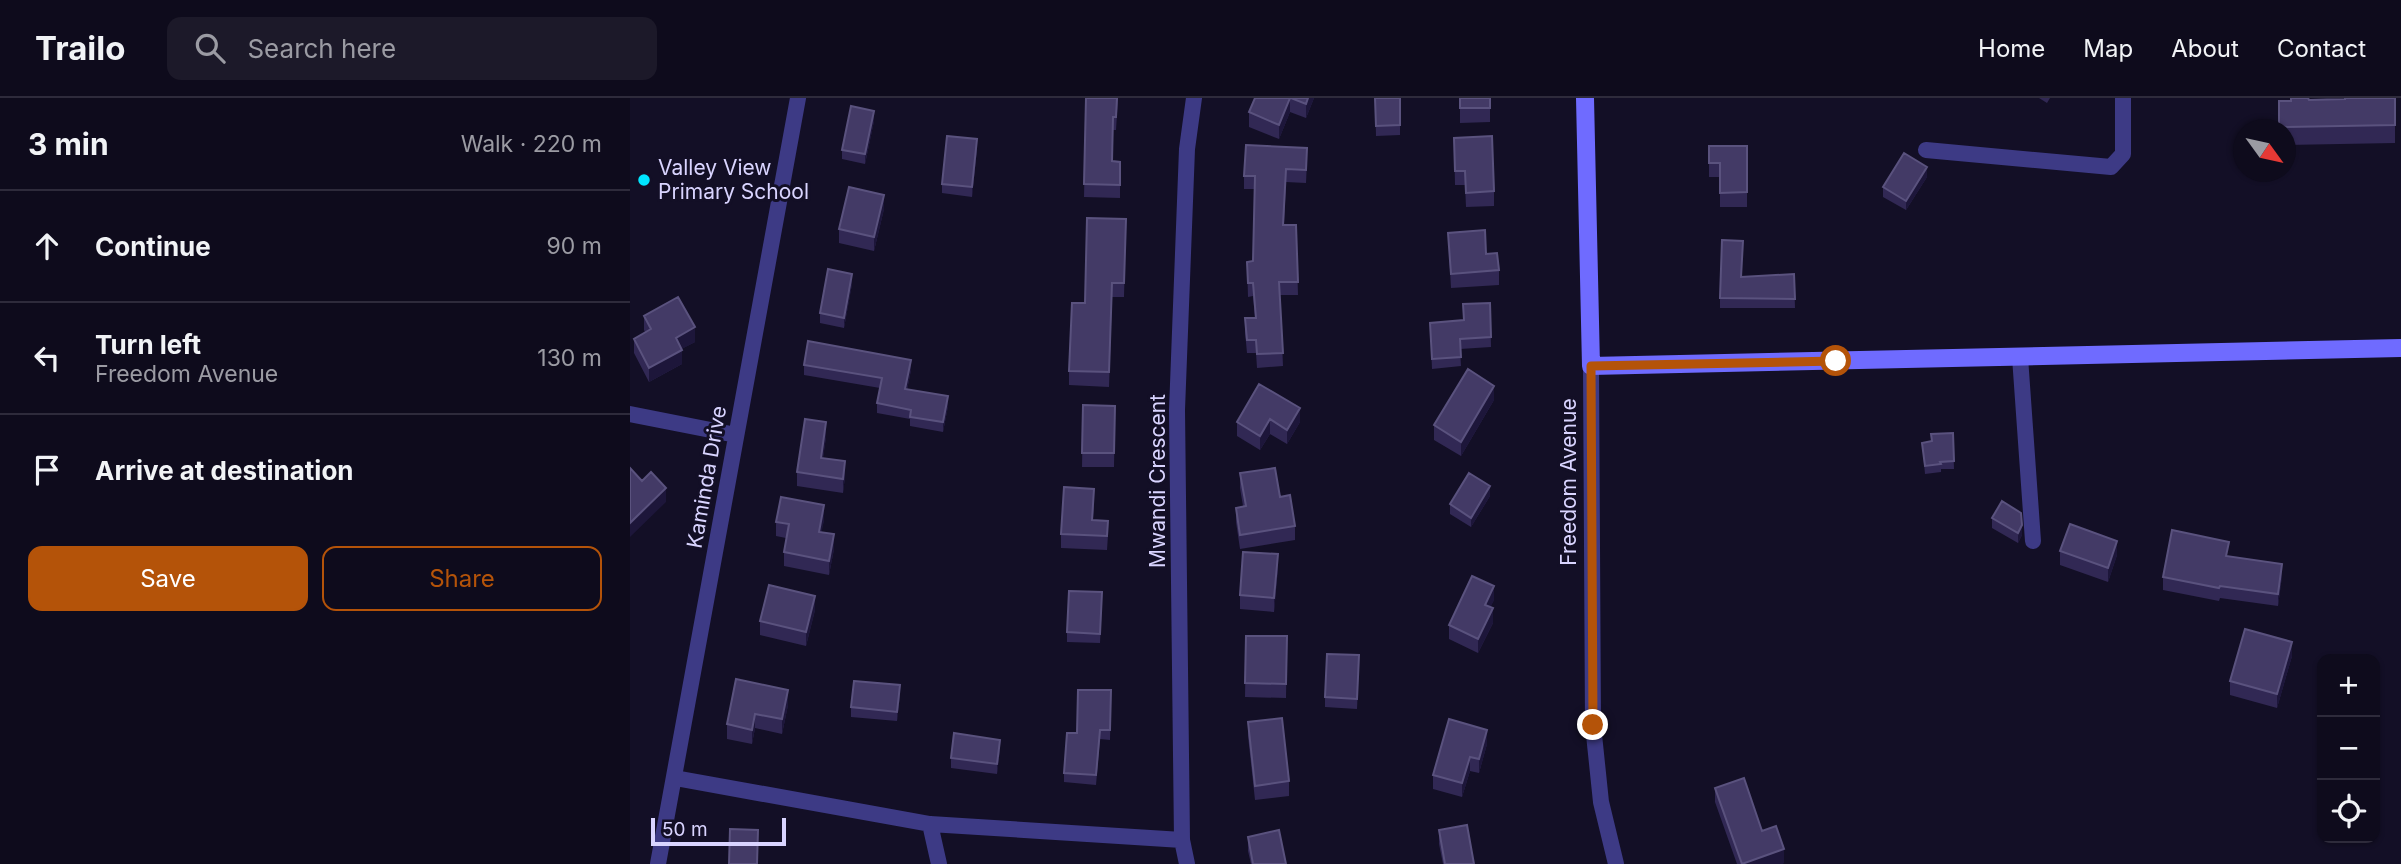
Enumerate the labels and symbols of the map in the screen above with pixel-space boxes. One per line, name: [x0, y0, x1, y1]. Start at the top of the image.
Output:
north arrow: [2233, 119, 2296, 182]
place label: Valley View Primary School: [658, 155, 809, 204]
marker: Valley View Primary School: [636, 172, 652, 188]
route start: [1820, 345, 1851, 376]
street label: Mwandi Crescent: [1145, 394, 1170, 568]
street label: Freedom Avenue: [1556, 398, 1581, 566]
street label: Kaminda Drive: [682, 404, 731, 550]
route end: [1577, 709, 1608, 740]
scale bar: [651, 815, 786, 847]

